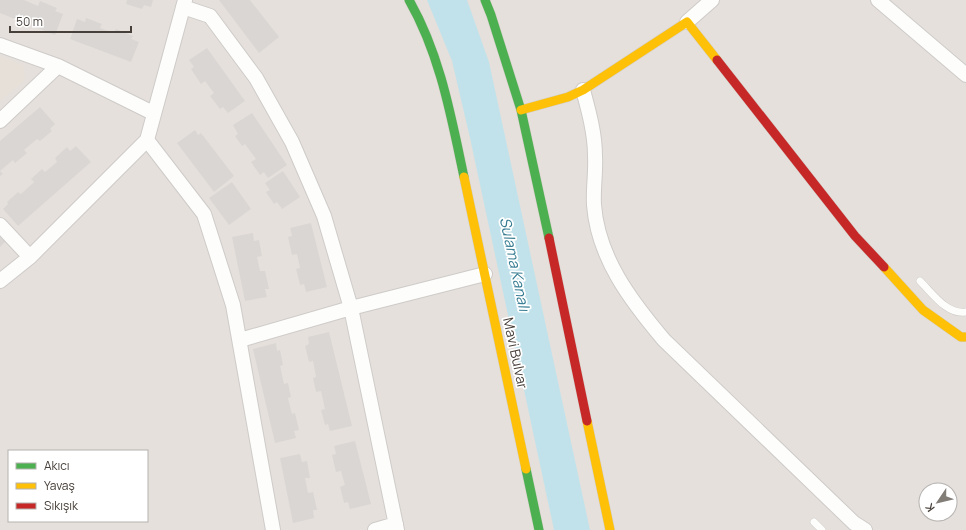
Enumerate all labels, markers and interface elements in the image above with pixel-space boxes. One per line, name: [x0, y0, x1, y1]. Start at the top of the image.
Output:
scale bar: [10, 8, 131, 34]
text: 50 m: [16, 13, 43, 30]
water label: Sulama Kanalı: [495, 215, 536, 314]
street label: Mavi Bulvar: [499, 316, 533, 390]
legend: [8, 450, 148, 522]
text: Akıcı: [44, 457, 70, 474]
text: Yavaş: [44, 477, 75, 494]
north arrow: [918, 482, 958, 522]
text: Sıkışık: [44, 497, 79, 514]
text: K: [921, 500, 938, 515]

